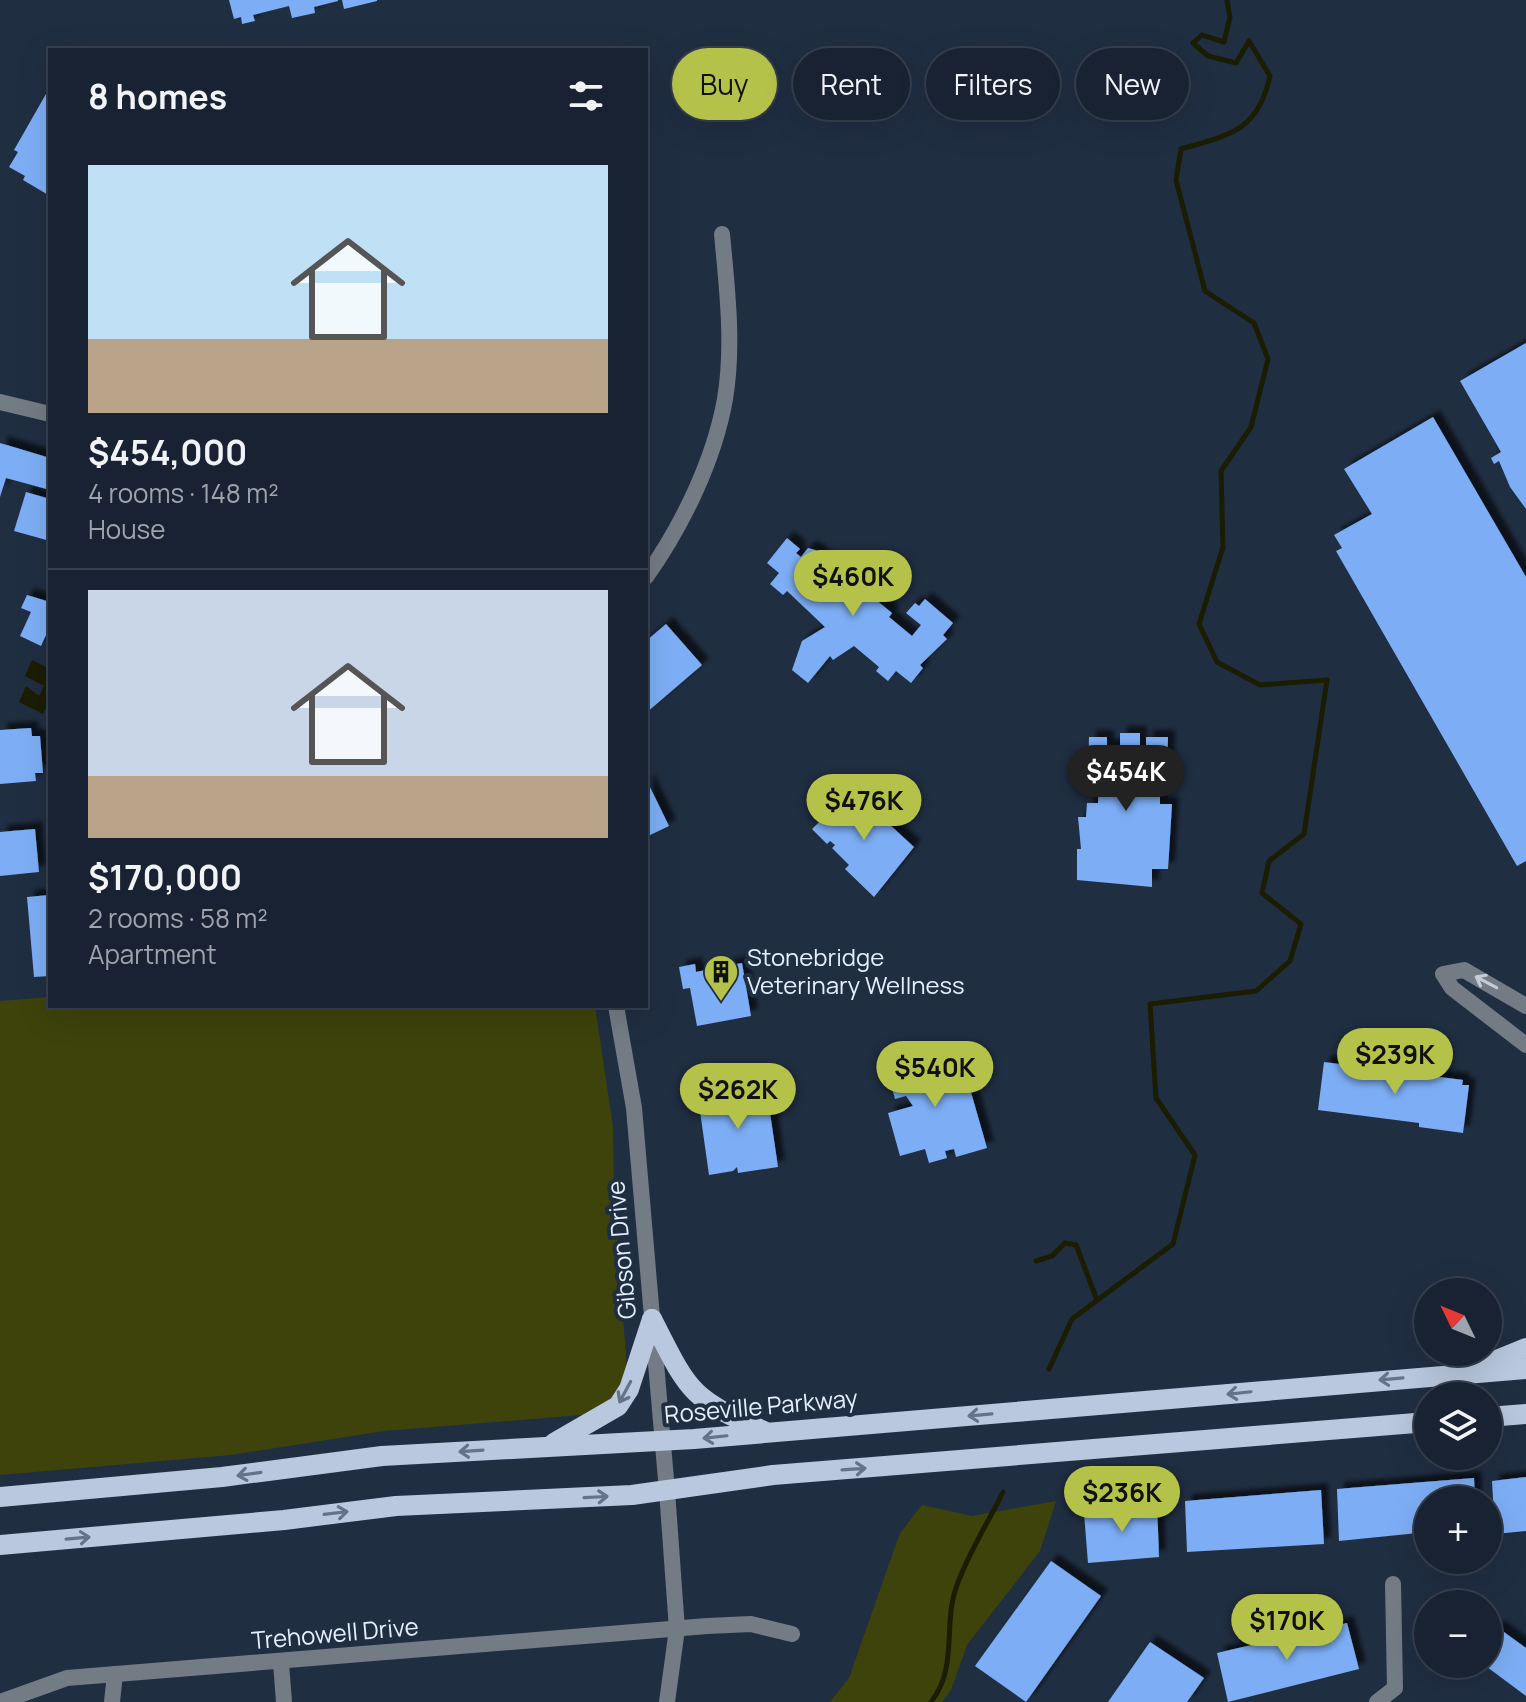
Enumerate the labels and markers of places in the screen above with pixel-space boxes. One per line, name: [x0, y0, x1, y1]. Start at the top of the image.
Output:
pin: $460K: [797, 550, 909, 618]
pin: $454K: [1070, 745, 1182, 813]
pin: $476K: [808, 774, 920, 842]
place label: Stonebridge Veterinary Wellness: [747, 940, 965, 1001]
building icon: Stonebridge Veterinary Wellness: [702, 953, 740, 1003]
pin: $239K: [1339, 1028, 1451, 1096]
pin: $540K: [879, 1041, 991, 1109]
pin: $262K: [682, 1063, 794, 1131]
pin: $236K: [1066, 1466, 1178, 1534]
pin: $170K: [1231, 1594, 1343, 1662]

